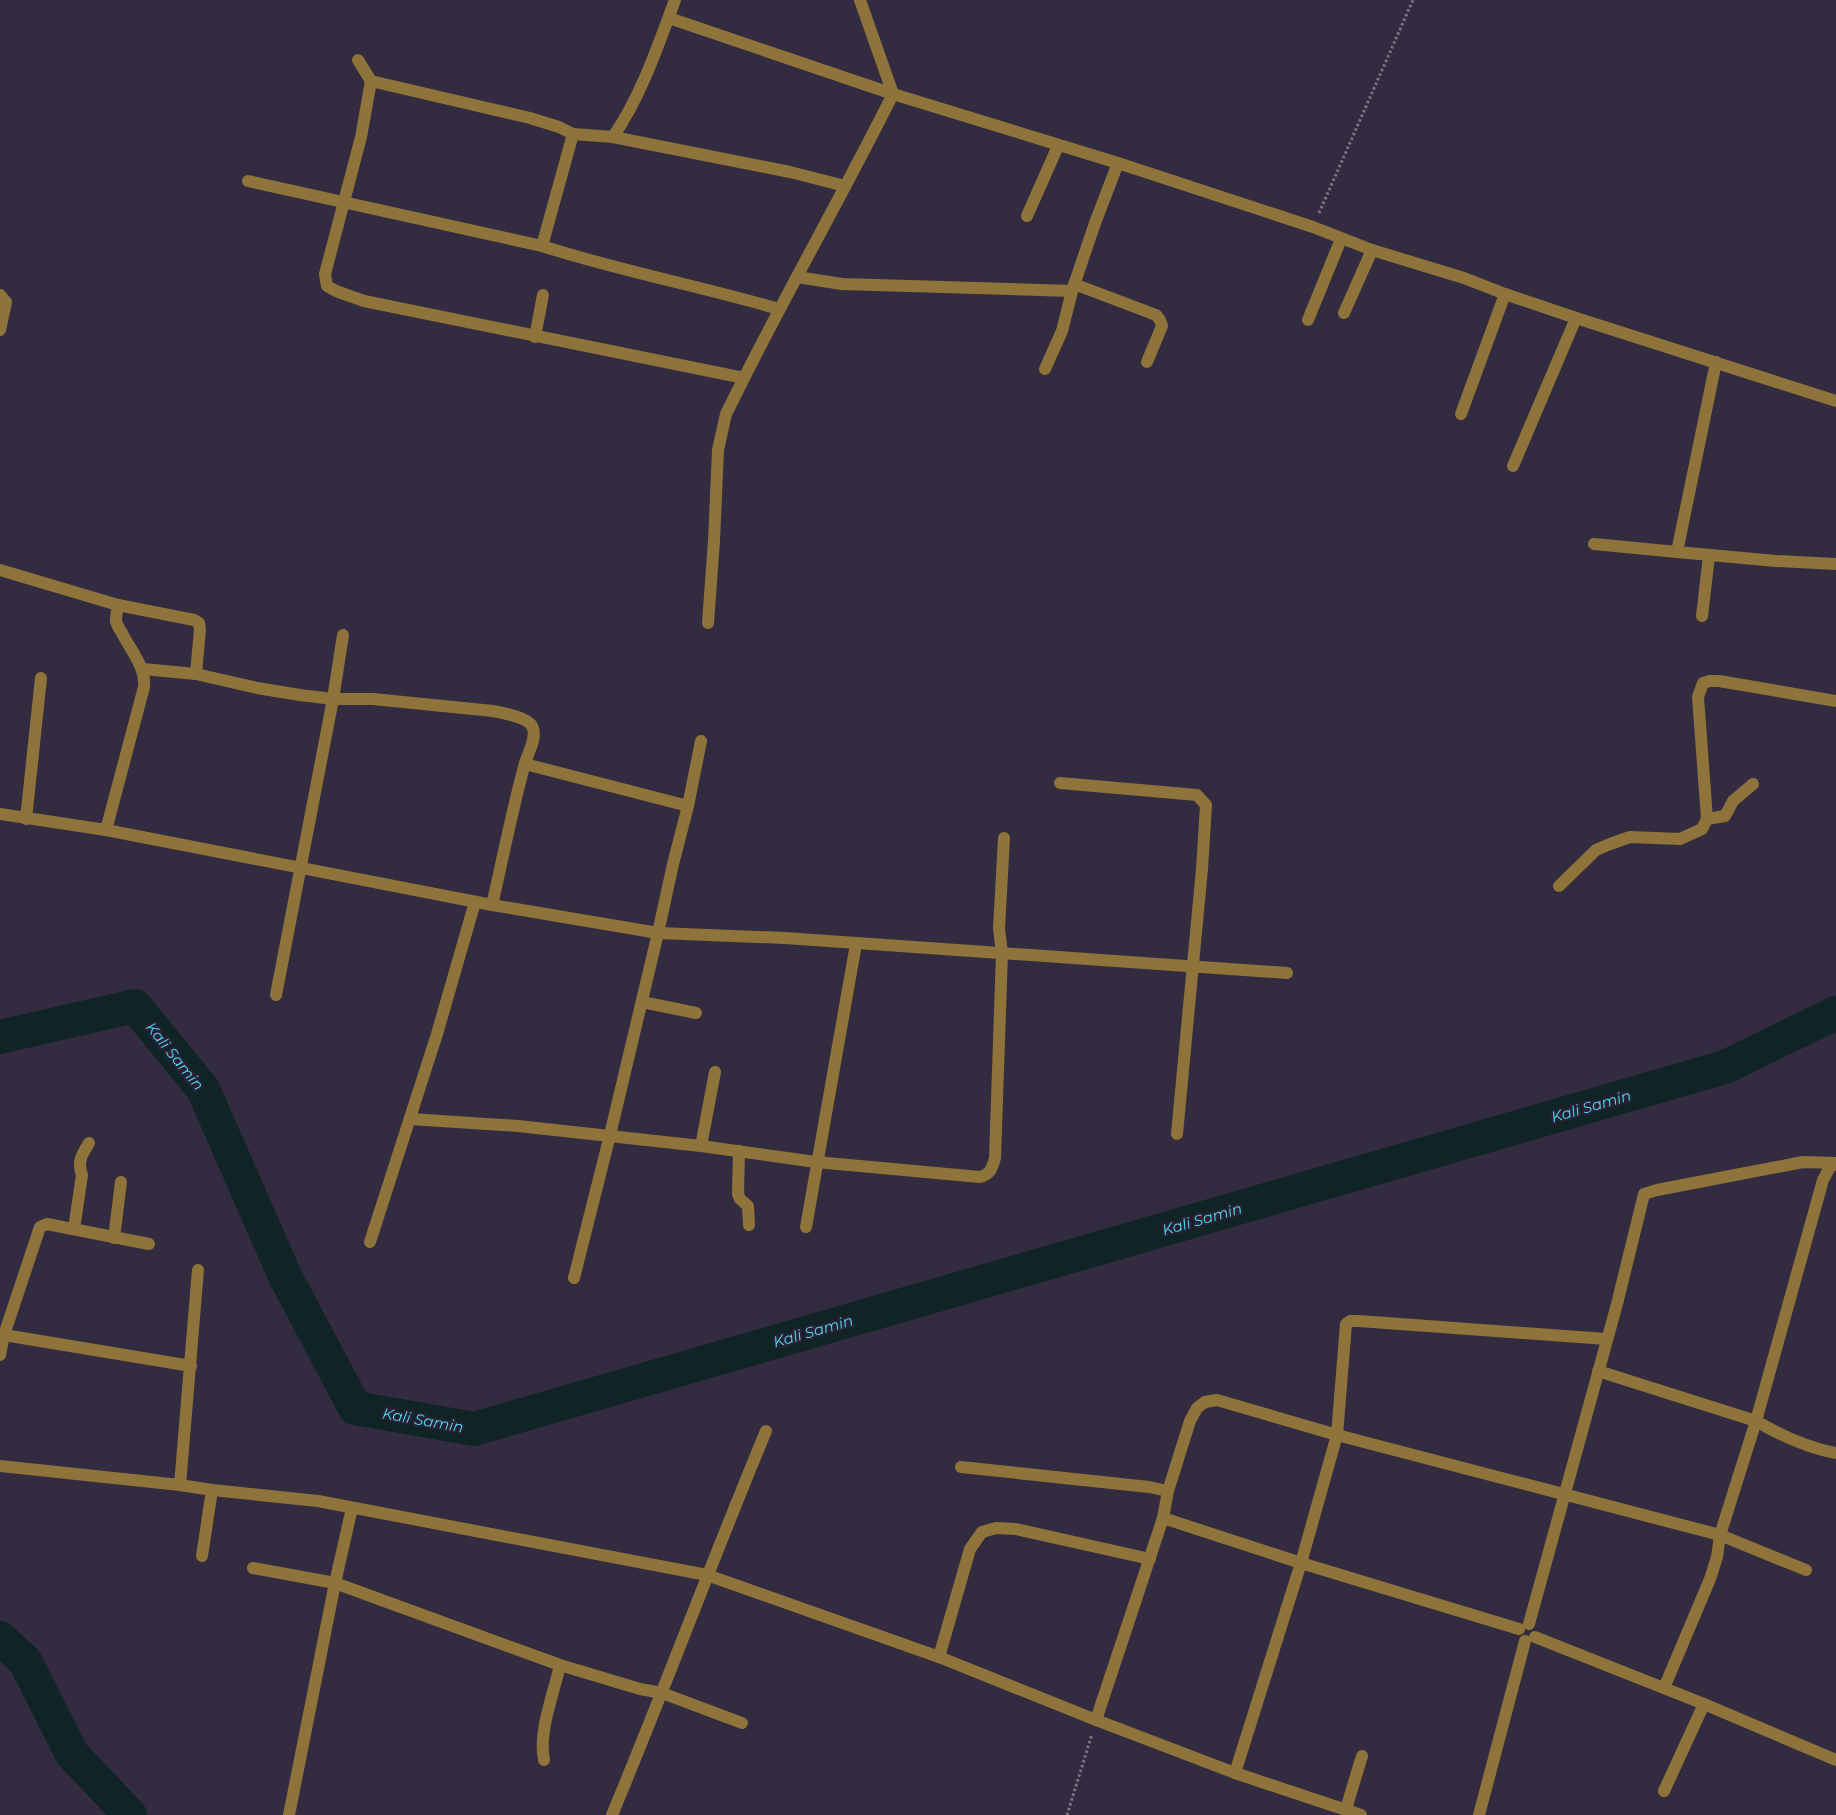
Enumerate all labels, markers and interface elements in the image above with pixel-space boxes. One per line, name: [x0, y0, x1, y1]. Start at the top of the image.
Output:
water label: Kali Samin: [142, 1018, 208, 1094]
water label: Kali Samin: [1549, 1086, 1633, 1126]
water label: Kali Samin: [1160, 1199, 1244, 1239]
water label: Kali Samin: [771, 1311, 855, 1351]
water label: Kali Samin: [381, 1404, 465, 1436]

